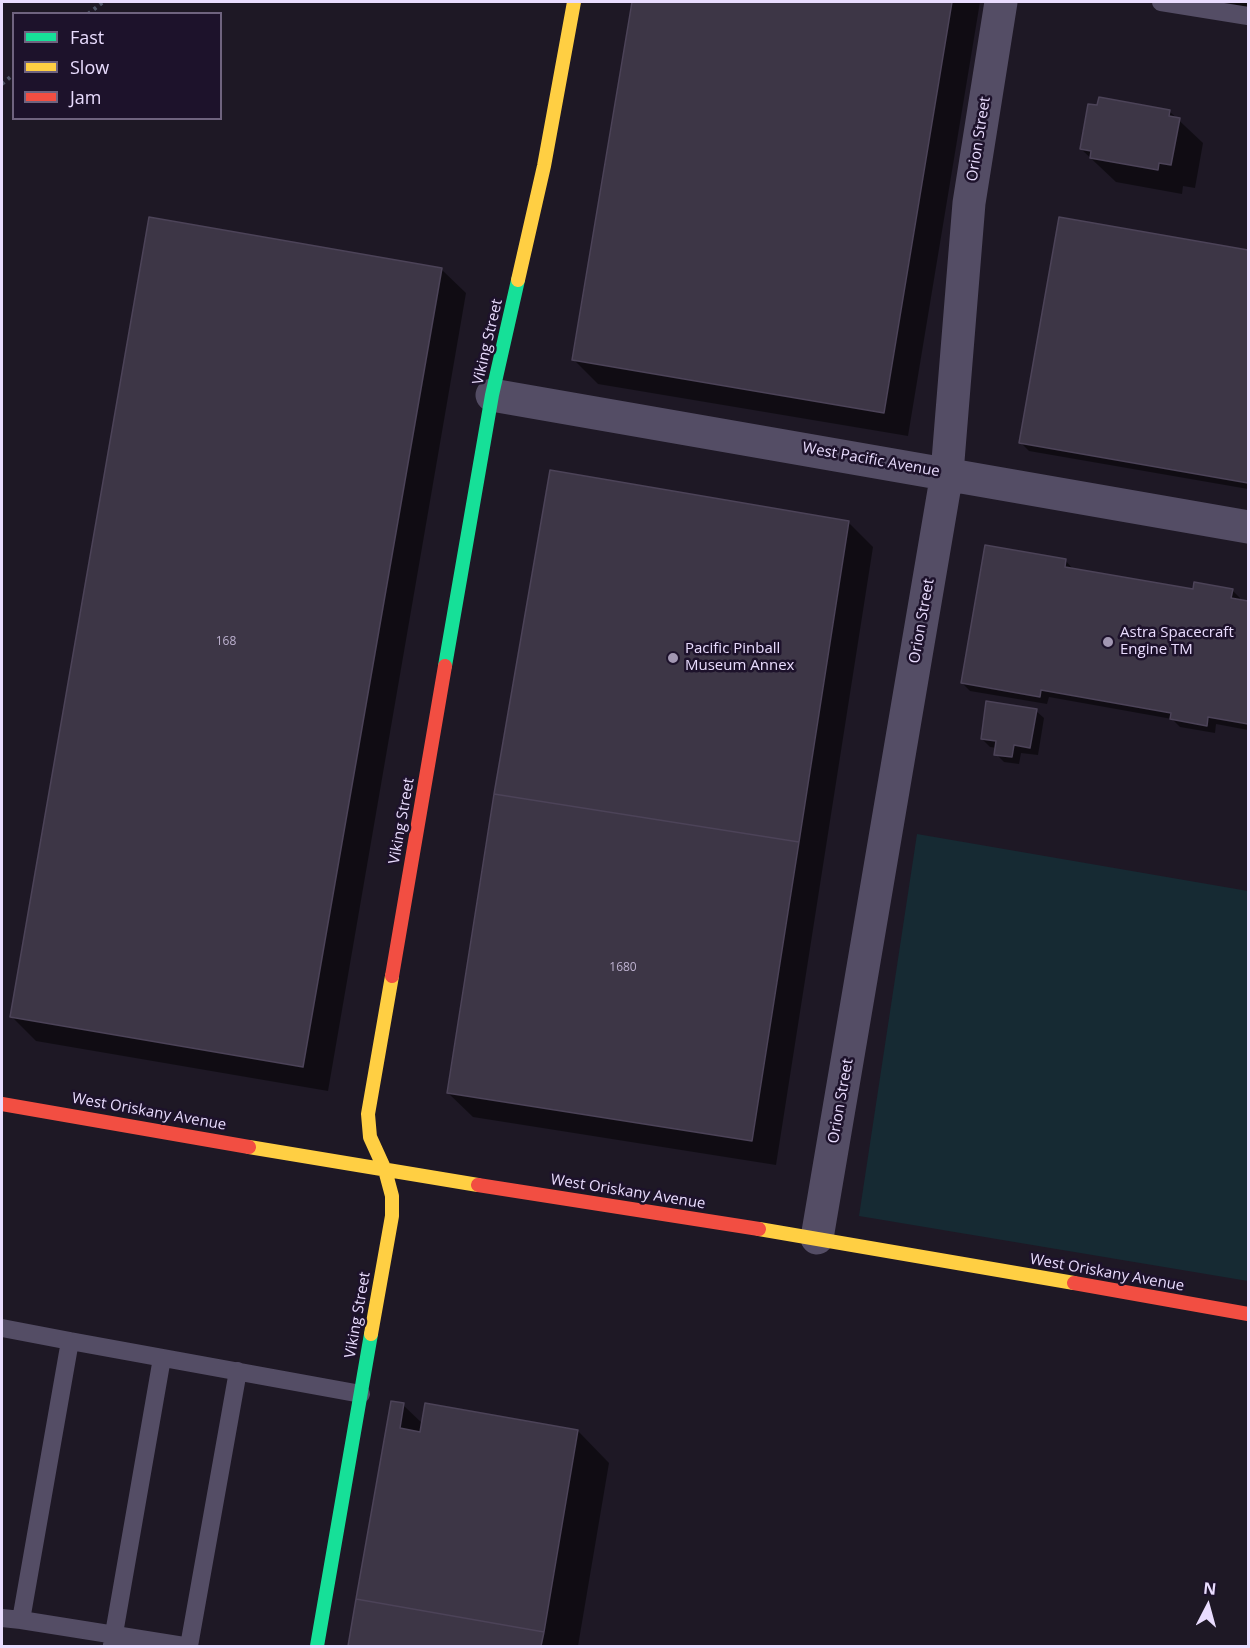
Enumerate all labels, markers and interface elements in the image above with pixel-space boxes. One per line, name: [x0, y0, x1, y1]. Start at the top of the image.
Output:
legend: [12, 12, 222, 120]
text: Fast: [70, 25, 104, 49]
text: Slow: [70, 55, 109, 79]
text: Jam: [70, 85, 102, 109]
street label: Orion Street: [963, 95, 995, 183]
street label: Viking Street: [469, 297, 507, 387]
street label: West Pacific Avenue: [801, 439, 941, 481]
street label: Orion Street: [906, 577, 938, 665]
place label: Astra Spacecraft Engine TM: [1120, 624, 1234, 659]
house number: 168: [216, 635, 236, 649]
marker: Astra Spacecraft Engine TM: [1101, 635, 1115, 649]
place label: Pacific Pinball Museum Annex: [685, 640, 794, 675]
marker: Pacific Pinball Museum Annex: [666, 651, 680, 665]
street label: Viking Street: [386, 776, 418, 866]
house number: 1680: [609, 961, 637, 975]
street label: Orion Street: [825, 1057, 857, 1145]
street label: West Oriskany Avenue: [70, 1090, 228, 1134]
street label: West Oriskany Avenue: [549, 1171, 707, 1213]
street label: West Oriskany Avenue: [1028, 1251, 1186, 1295]
street label: Viking Street: [342, 1270, 374, 1360]
north arrow: [1178, 1576, 1238, 1636]
text: N: [1202, 1576, 1217, 1600]

